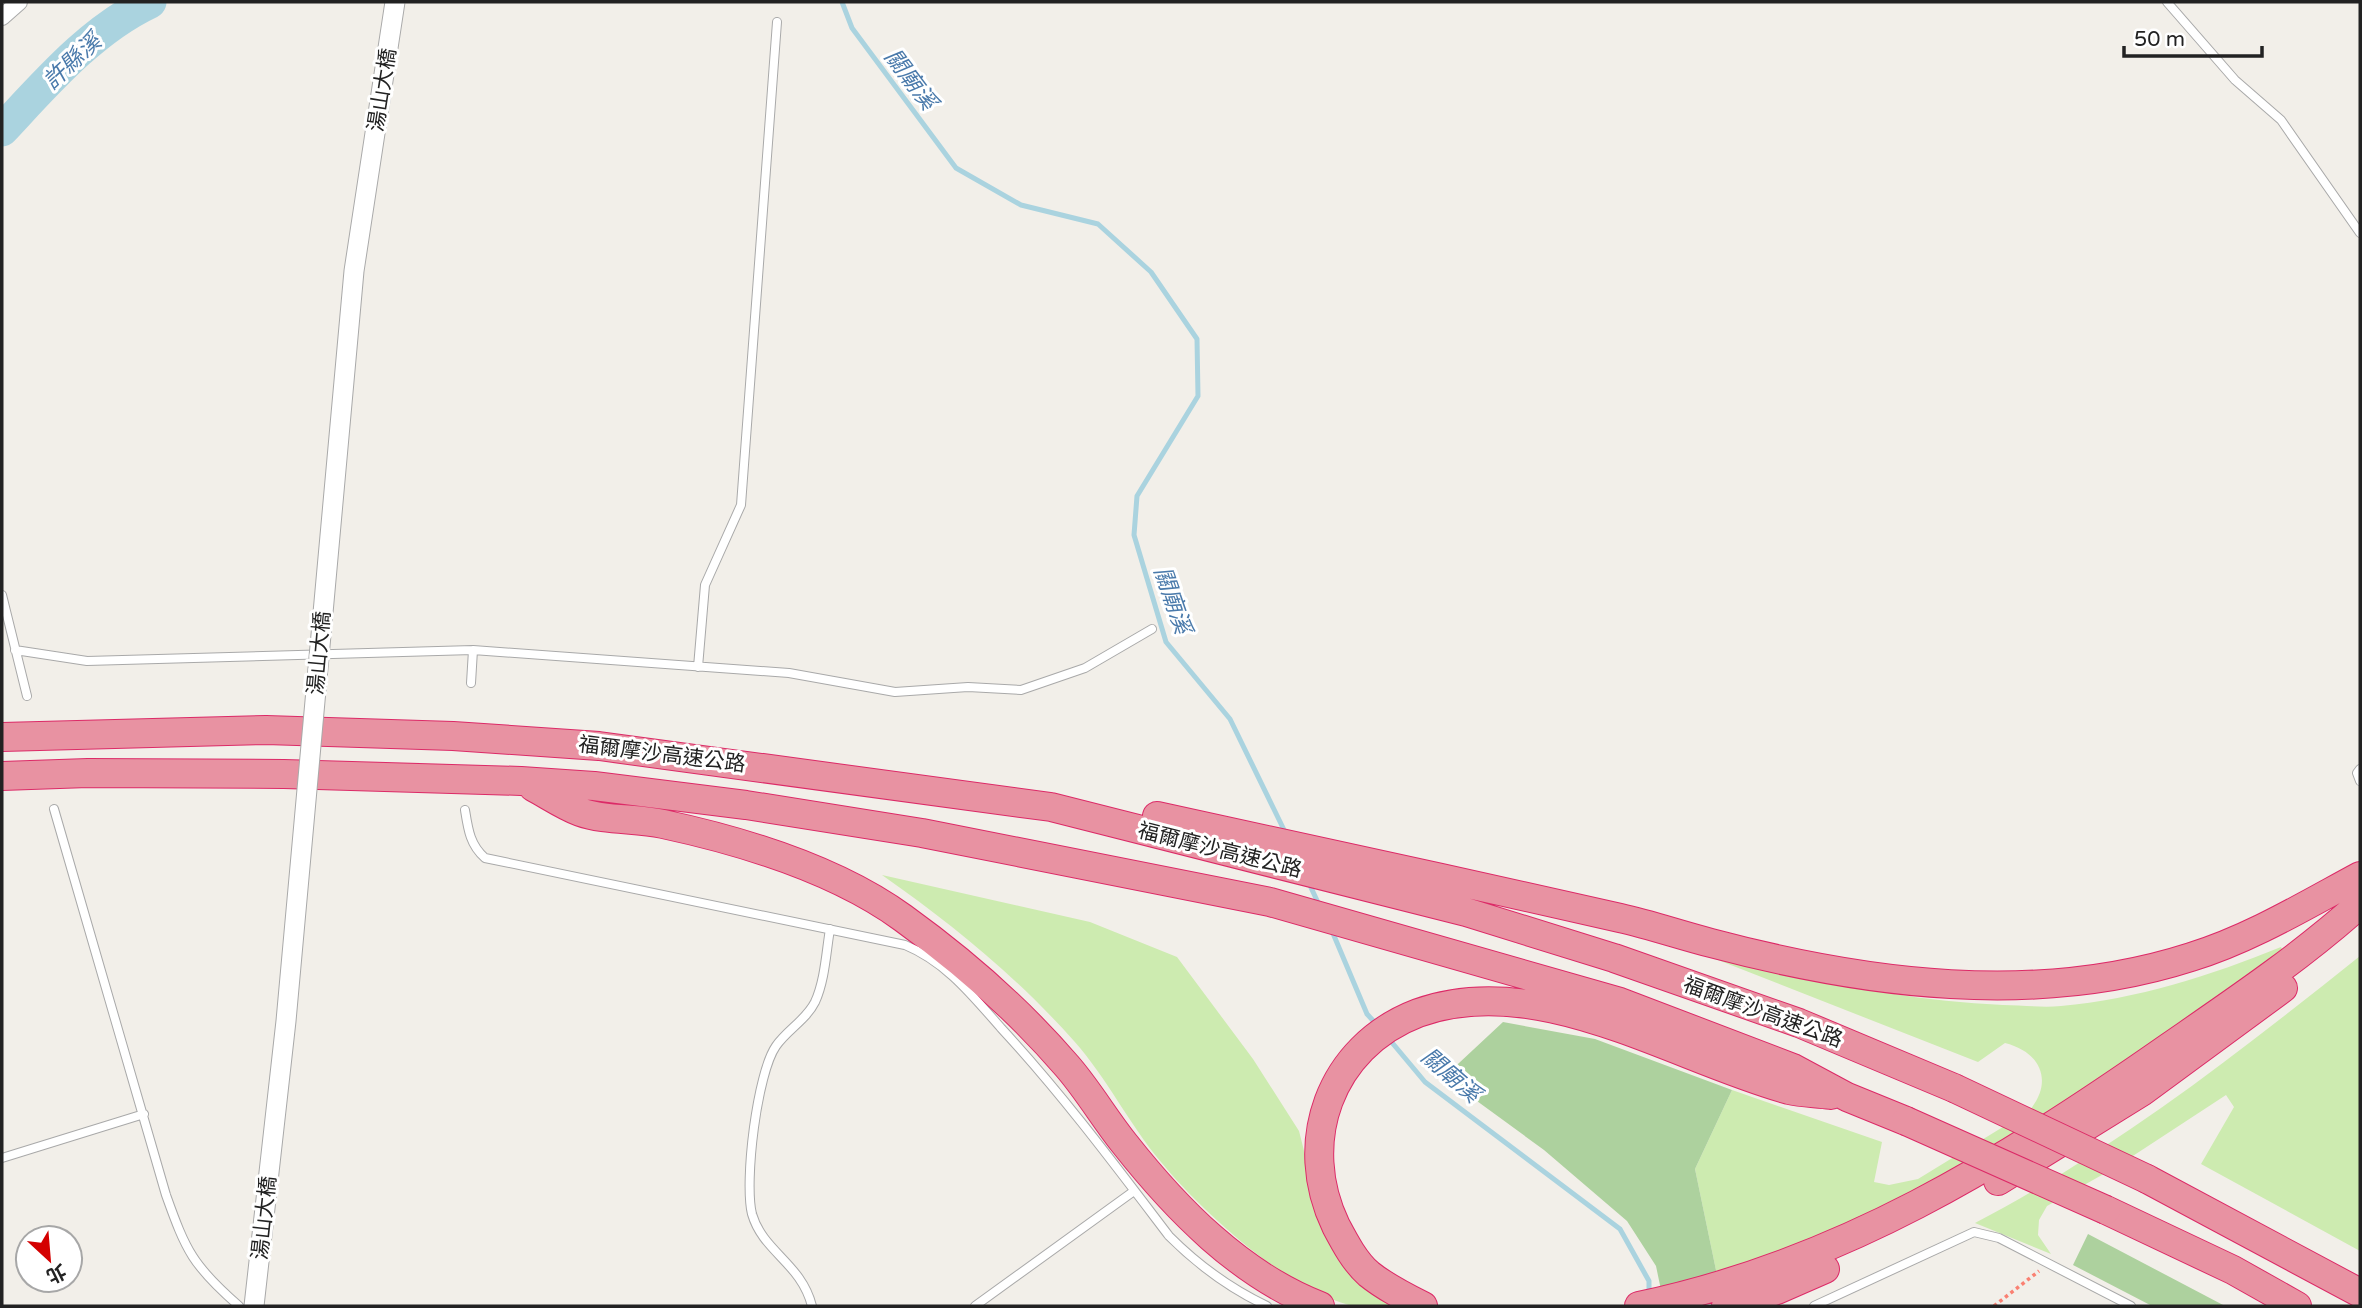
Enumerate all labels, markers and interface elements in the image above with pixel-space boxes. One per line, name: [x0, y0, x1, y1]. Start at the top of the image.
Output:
scale bar: [2124, 14, 2262, 58]
water label: 許縣溪: [38, 26, 110, 95]
text: 50 m: [2134, 27, 2185, 52]
water label: 關廟溪: [878, 44, 944, 118]
street label: 湯山大橋: [364, 47, 401, 134]
water label: 關廟溪: [1148, 563, 1198, 640]
street label: 湯山大橋: [303, 610, 336, 696]
street label: 福爾摩沙高速公路: [577, 732, 747, 777]
street label: 福爾摩沙高速公路: [1135, 818, 1304, 883]
street label: 福爾摩沙高速公路: [1680, 972, 1846, 1053]
water label: 關廟溪: [1415, 1043, 1488, 1111]
street label: 湯山大橋: [248, 1175, 281, 1261]
north arrow: [14, 1224, 84, 1294]
text: 北: [43, 1259, 69, 1287]

